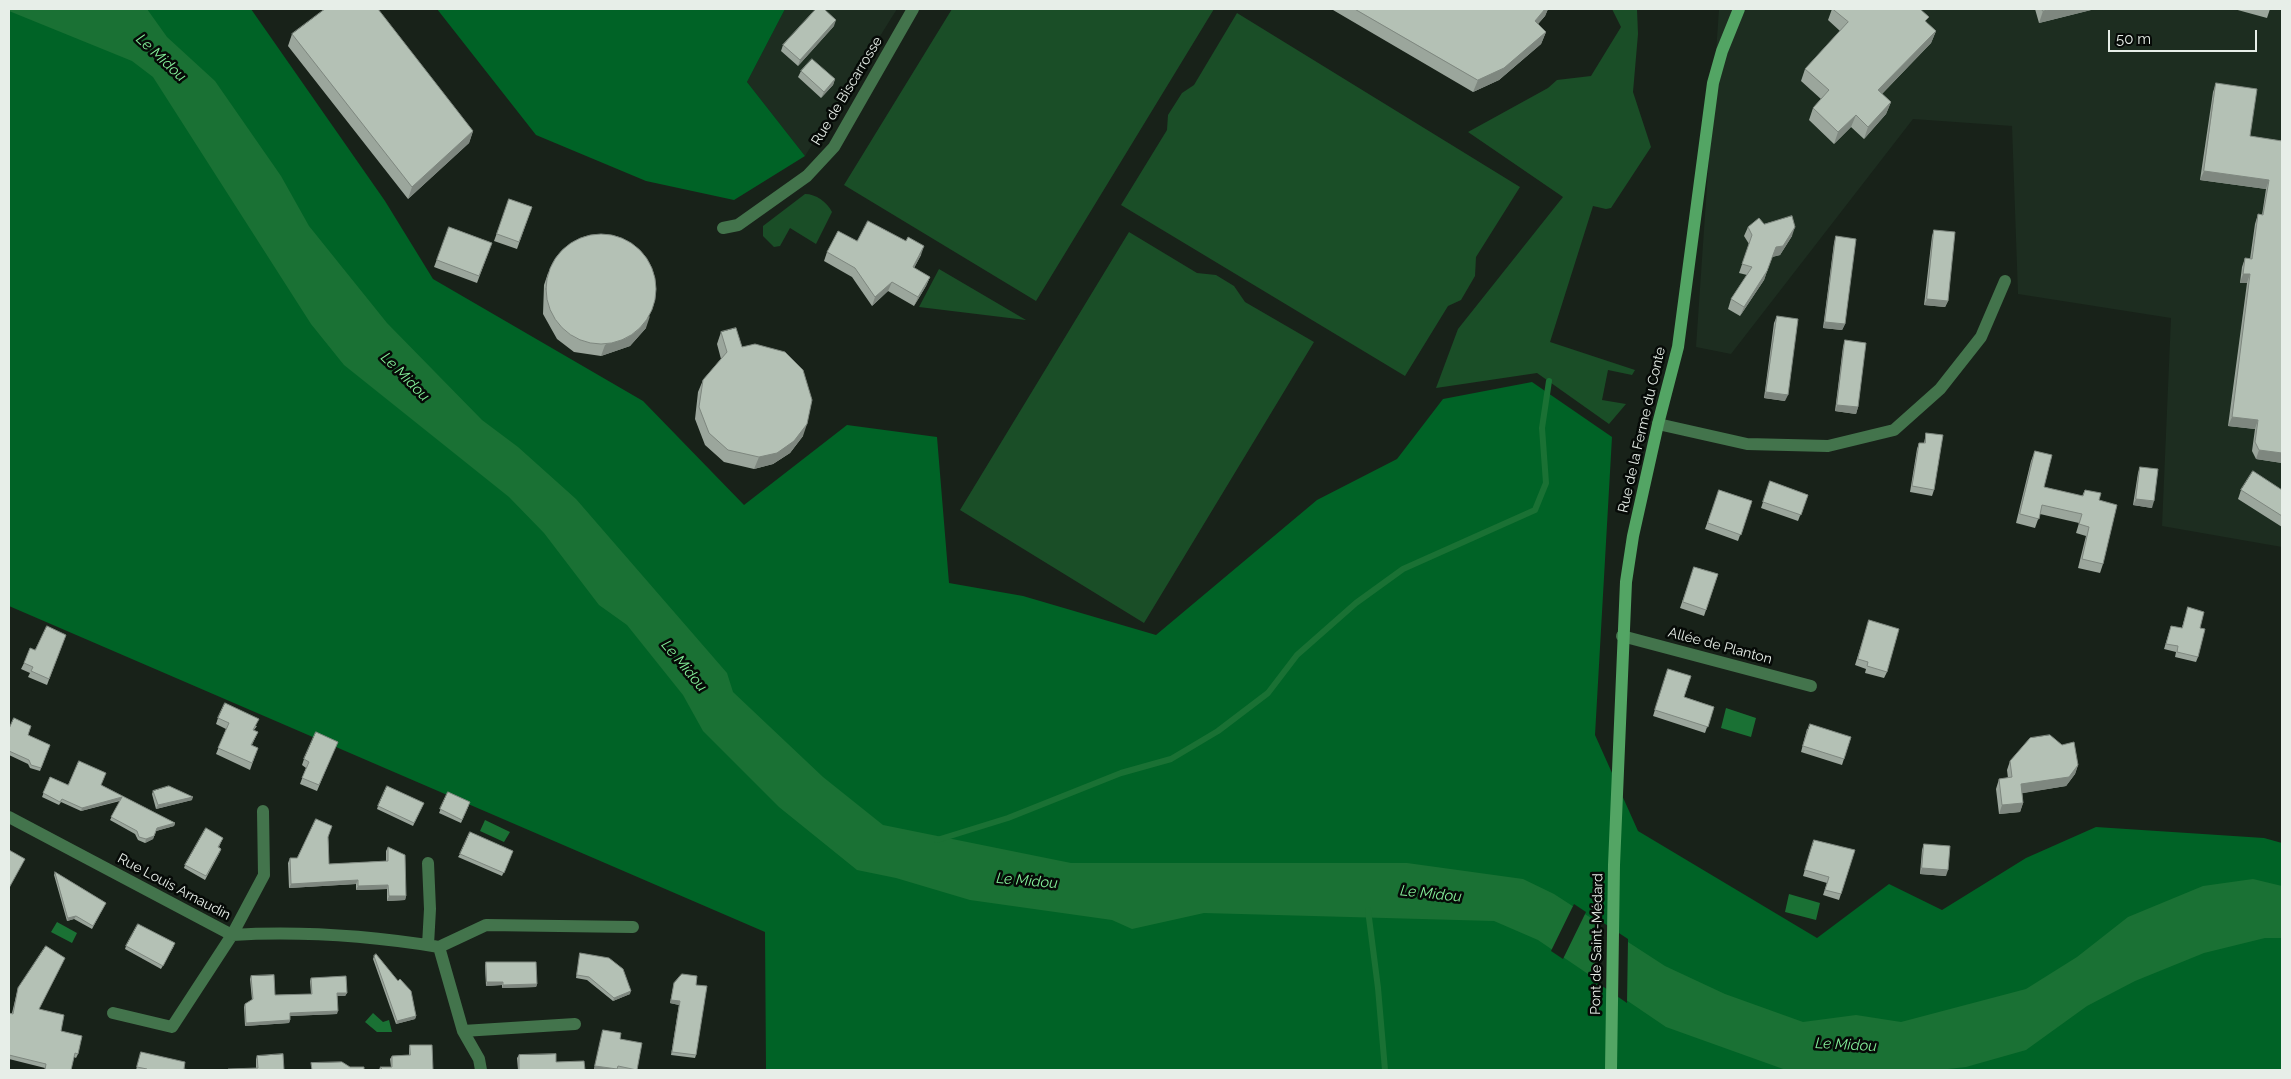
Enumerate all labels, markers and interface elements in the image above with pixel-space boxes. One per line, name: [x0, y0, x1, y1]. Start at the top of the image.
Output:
scale bar: [2111, 20, 2260, 52]
water label: Le Midou: [132, 30, 190, 86]
text: 50 m: [2116, 30, 2151, 48]
street label: Rue de Biscarrosse: [808, 34, 886, 148]
street label: Rue de la Ferme du Conte: [1615, 345, 1669, 515]
water label: Le Midou: [377, 349, 433, 405]
street label: Allée de Planton: [1666, 624, 1774, 668]
water label: Le Midou: [657, 637, 711, 695]
street label: Rue Louis Arnaudin: [115, 850, 233, 924]
water label: Le Midou: [995, 869, 1059, 893]
street label: Pont de Saint-Médard: [1587, 873, 1607, 1015]
water label: Le Midou: [1399, 882, 1463, 906]
water label: Le Midou: [1815, 1034, 1877, 1056]

